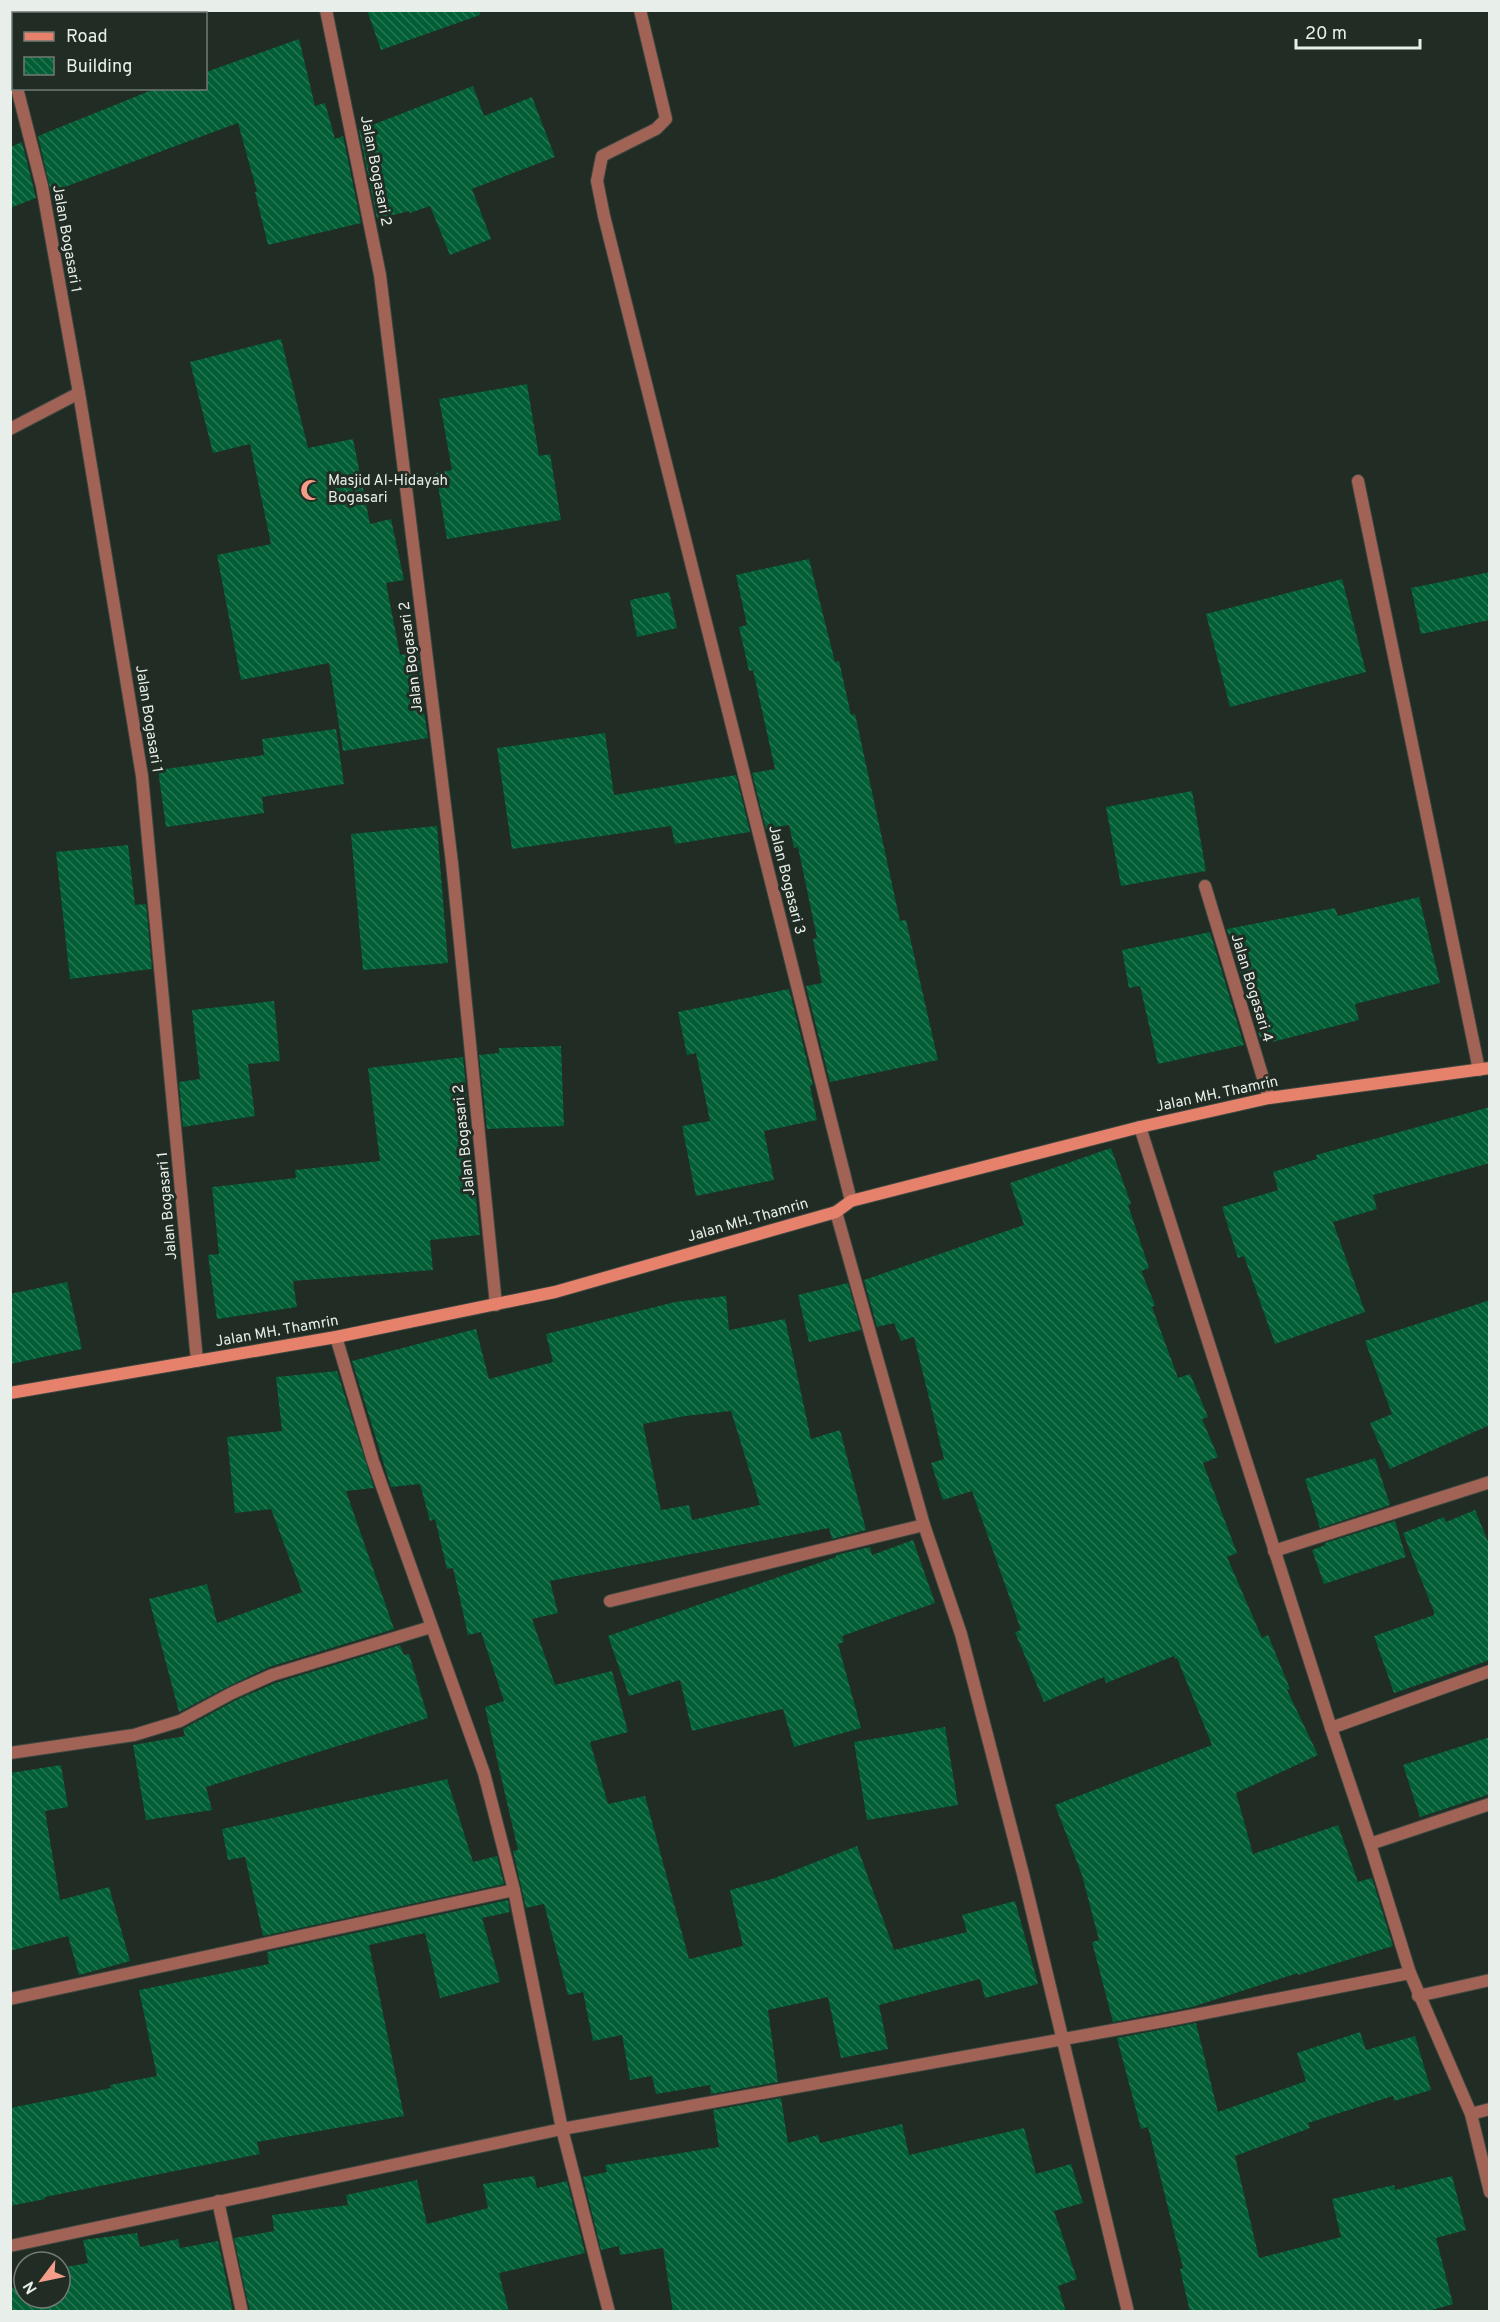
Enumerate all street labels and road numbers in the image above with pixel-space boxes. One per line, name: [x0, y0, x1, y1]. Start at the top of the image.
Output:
street label: Jalan Bogasari 2: [355, 114, 395, 228]
street label: Jalan Bogasari 1: [47, 184, 85, 294]
street label: Jalan Bogasari 2: [396, 600, 428, 714]
street label: Jalan Bogasari 1: [130, 664, 166, 774]
street label: Jalan Bogasari 3: [763, 823, 809, 937]
street label: Jalan Bogasari 4: [1225, 931, 1277, 1045]
street label: Jalan MH. Thamrin: [1154, 1073, 1280, 1117]
street label: Jalan Bogasari 2: [450, 1083, 480, 1197]
street label: Jalan Bogasari 1: [154, 1151, 182, 1261]
street label: Jalan MH. Thamrin: [685, 1195, 811, 1247]
street label: Jalan MH. Thamrin: [214, 1312, 340, 1352]

